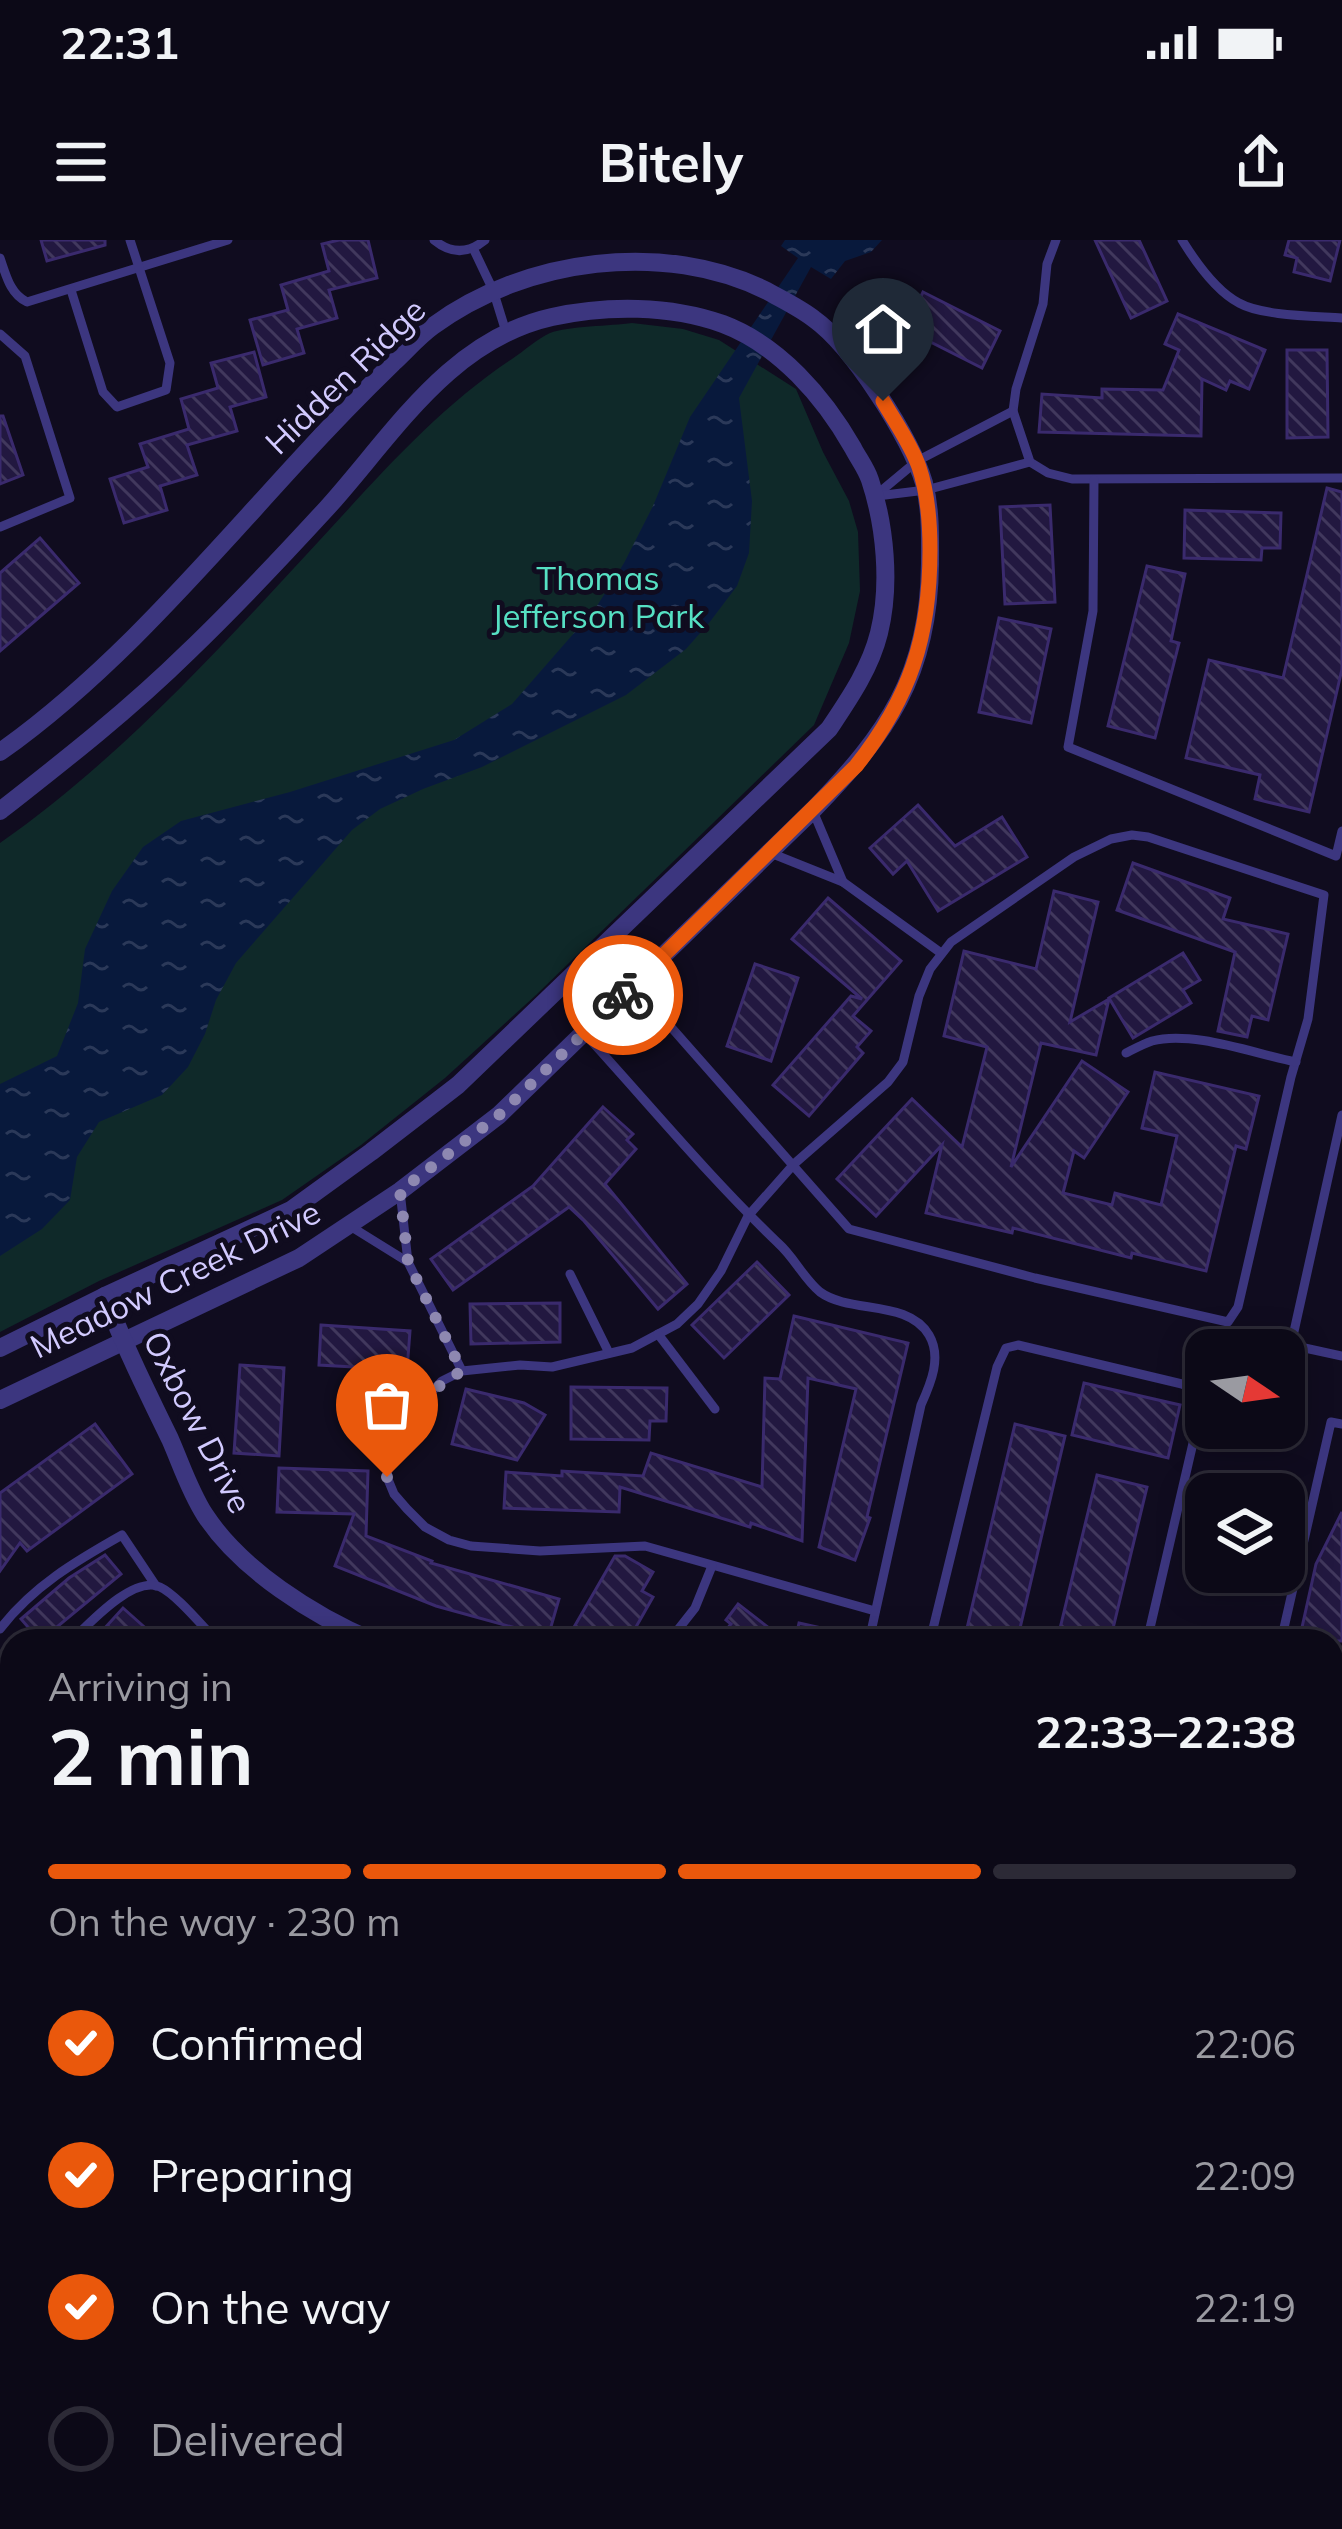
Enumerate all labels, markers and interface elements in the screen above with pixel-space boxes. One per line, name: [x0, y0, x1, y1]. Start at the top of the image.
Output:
text: 22:31: [60, 14, 179, 70]
text: Bitely: [599, 128, 743, 196]
icon: menu: [48, 129, 114, 195]
icon: share: [1228, 129, 1294, 195]
pin: [832, 278, 934, 401]
street label: Hidden Ridge: [256, 289, 433, 462]
icon: home: [850, 296, 916, 362]
park label: Thomas Jefferson Park: [492, 557, 705, 636]
courier: [563, 935, 683, 1055]
icon: bike: [590, 962, 656, 1028]
street label: Meadow Creek Drive: [23, 1191, 326, 1367]
street label: Oxbow Drive: [135, 1324, 262, 1520]
north arrow: [1185, 1329, 1305, 1449]
map controls: [1185, 1329, 1305, 1593]
pin: [336, 1354, 438, 1477]
icon: bag: [354, 1372, 420, 1438]
button: layers: [1185, 1473, 1305, 1593]
text: Arriving in: [48, 1662, 233, 1711]
text: 22:33–22:38: [1035, 1703, 1296, 1759]
text: 2 min: [48, 1707, 254, 1805]
text: On the way · 230 m: [48, 1897, 400, 1946]
icon: check: [48, 2010, 114, 2076]
text: Confirmed: [150, 2015, 364, 2071]
text: 22:06: [1194, 2019, 1296, 2068]
icon: check: [48, 2142, 114, 2208]
text: Preparing: [150, 2147, 354, 2203]
text: 22:09: [1194, 2151, 1296, 2200]
icon: check: [48, 2274, 114, 2340]
text: On the way: [150, 2279, 391, 2335]
text: 22:19: [1194, 2283, 1296, 2332]
text: Delivered: [150, 2411, 345, 2467]

